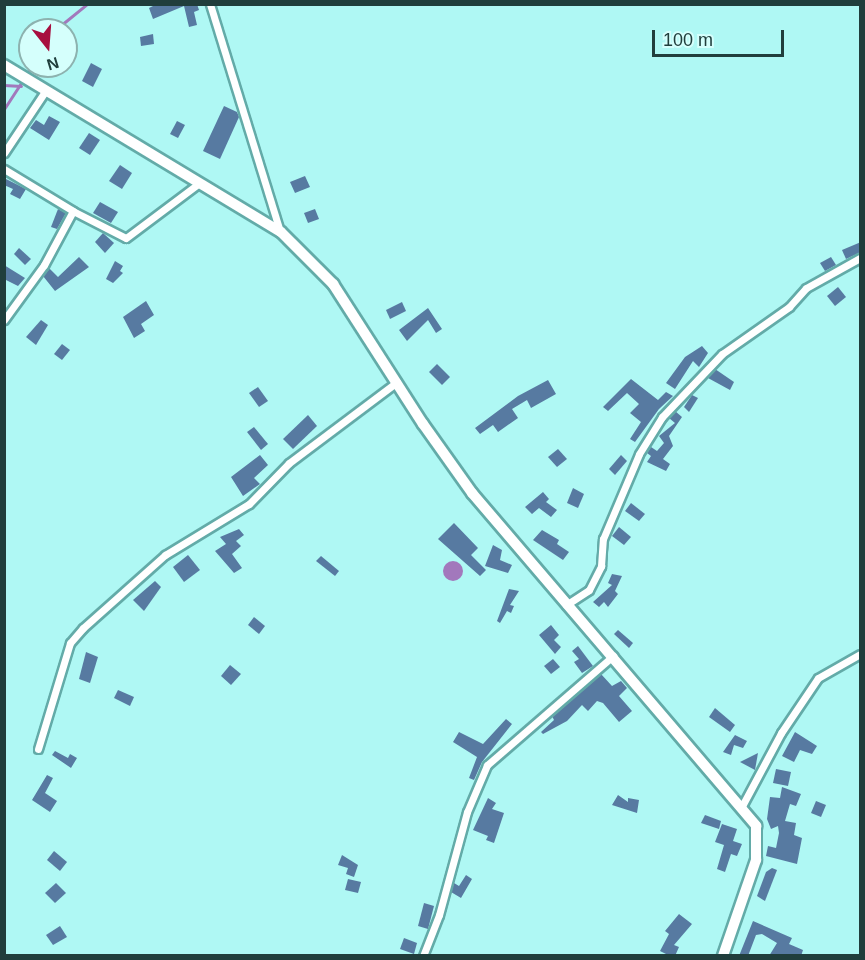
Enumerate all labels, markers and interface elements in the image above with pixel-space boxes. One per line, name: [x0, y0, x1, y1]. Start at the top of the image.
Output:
north arrow: [18, 18, 78, 78]
scale bar: [655, 18, 787, 56]
text: 100 m: [663, 30, 713, 50]
text: N: [45, 54, 61, 74]

